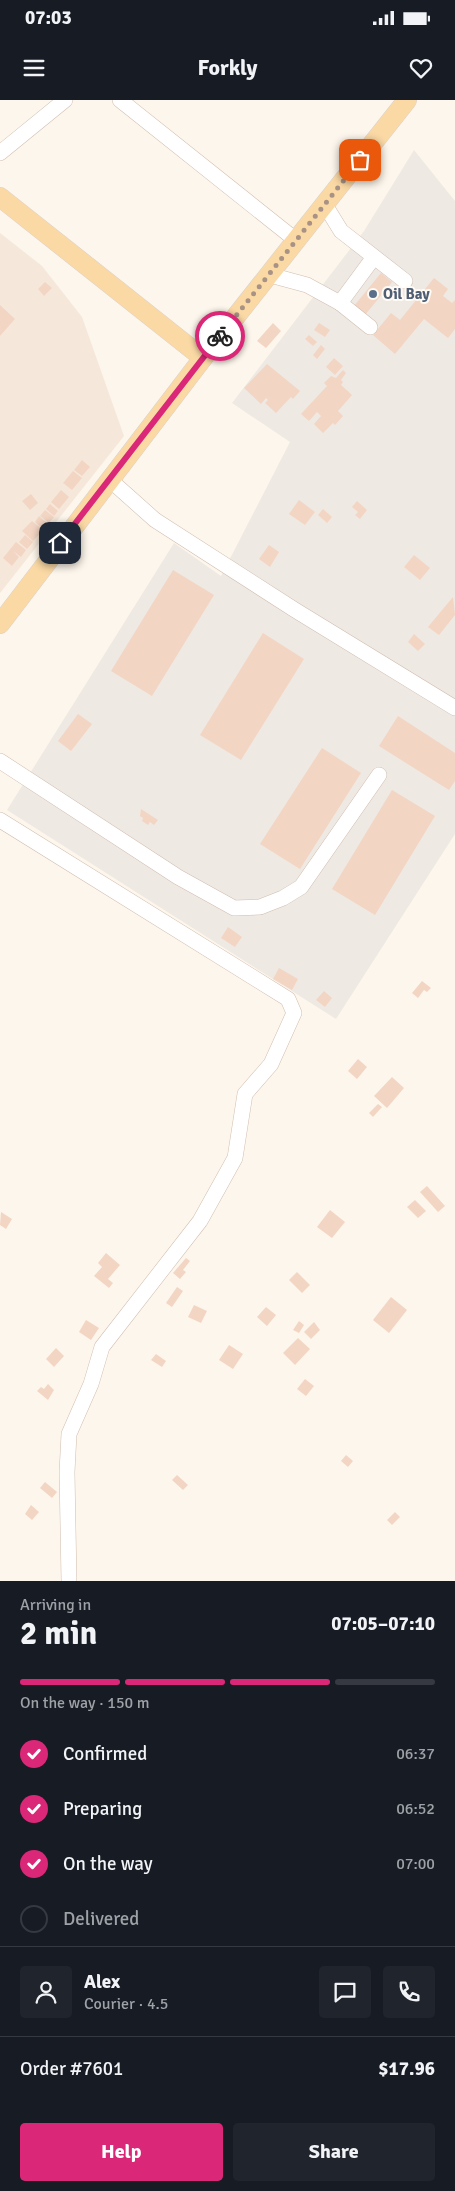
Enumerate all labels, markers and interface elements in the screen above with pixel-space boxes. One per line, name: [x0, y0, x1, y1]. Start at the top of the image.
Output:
text: 07:03: [25, 6, 72, 30]
icon: menu: [20, 54, 48, 82]
text: Forkly: [197, 54, 258, 81]
icon: heart: [407, 54, 435, 82]
pin: [339, 139, 381, 181]
icon: bag: [346, 146, 374, 174]
place label: Oil Bay: [383, 285, 430, 303]
marker: Oil Bay: [367, 288, 379, 300]
courier: [195, 311, 245, 361]
icon: bike: [206, 322, 234, 350]
pin: [39, 522, 81, 564]
icon: home: [46, 529, 74, 557]
text: Arriving in: [20, 1595, 91, 1615]
text: 07:05–07:10: [331, 1612, 435, 1636]
text: 2 min: [20, 1614, 97, 1653]
text: On the way · 150 m: [20, 1693, 150, 1713]
icon: check: [20, 1740, 48, 1768]
text: Confirmed: [63, 1742, 147, 1766]
text: 06:37: [396, 1744, 435, 1764]
icon: check: [20, 1795, 48, 1823]
text: Preparing: [63, 1797, 142, 1821]
text: 06:52: [396, 1799, 435, 1819]
icon: check: [20, 1850, 48, 1878]
text: On the way: [63, 1852, 153, 1876]
text: 07:00: [396, 1854, 435, 1874]
text: Delivered: [63, 1907, 139, 1931]
button: person: [20, 1966, 72, 2018]
button: chat: [319, 1966, 371, 2018]
button: phone: [383, 1966, 435, 2018]
text: Alex: [84, 1970, 120, 1994]
text: Courier · 4.5: [84, 1994, 168, 2014]
text: Order #7601: [20, 2057, 123, 2081]
text: $17.96: [378, 2057, 435, 2081]
button: Help: [20, 2123, 223, 2181]
button: Share: [233, 2123, 435, 2181]

